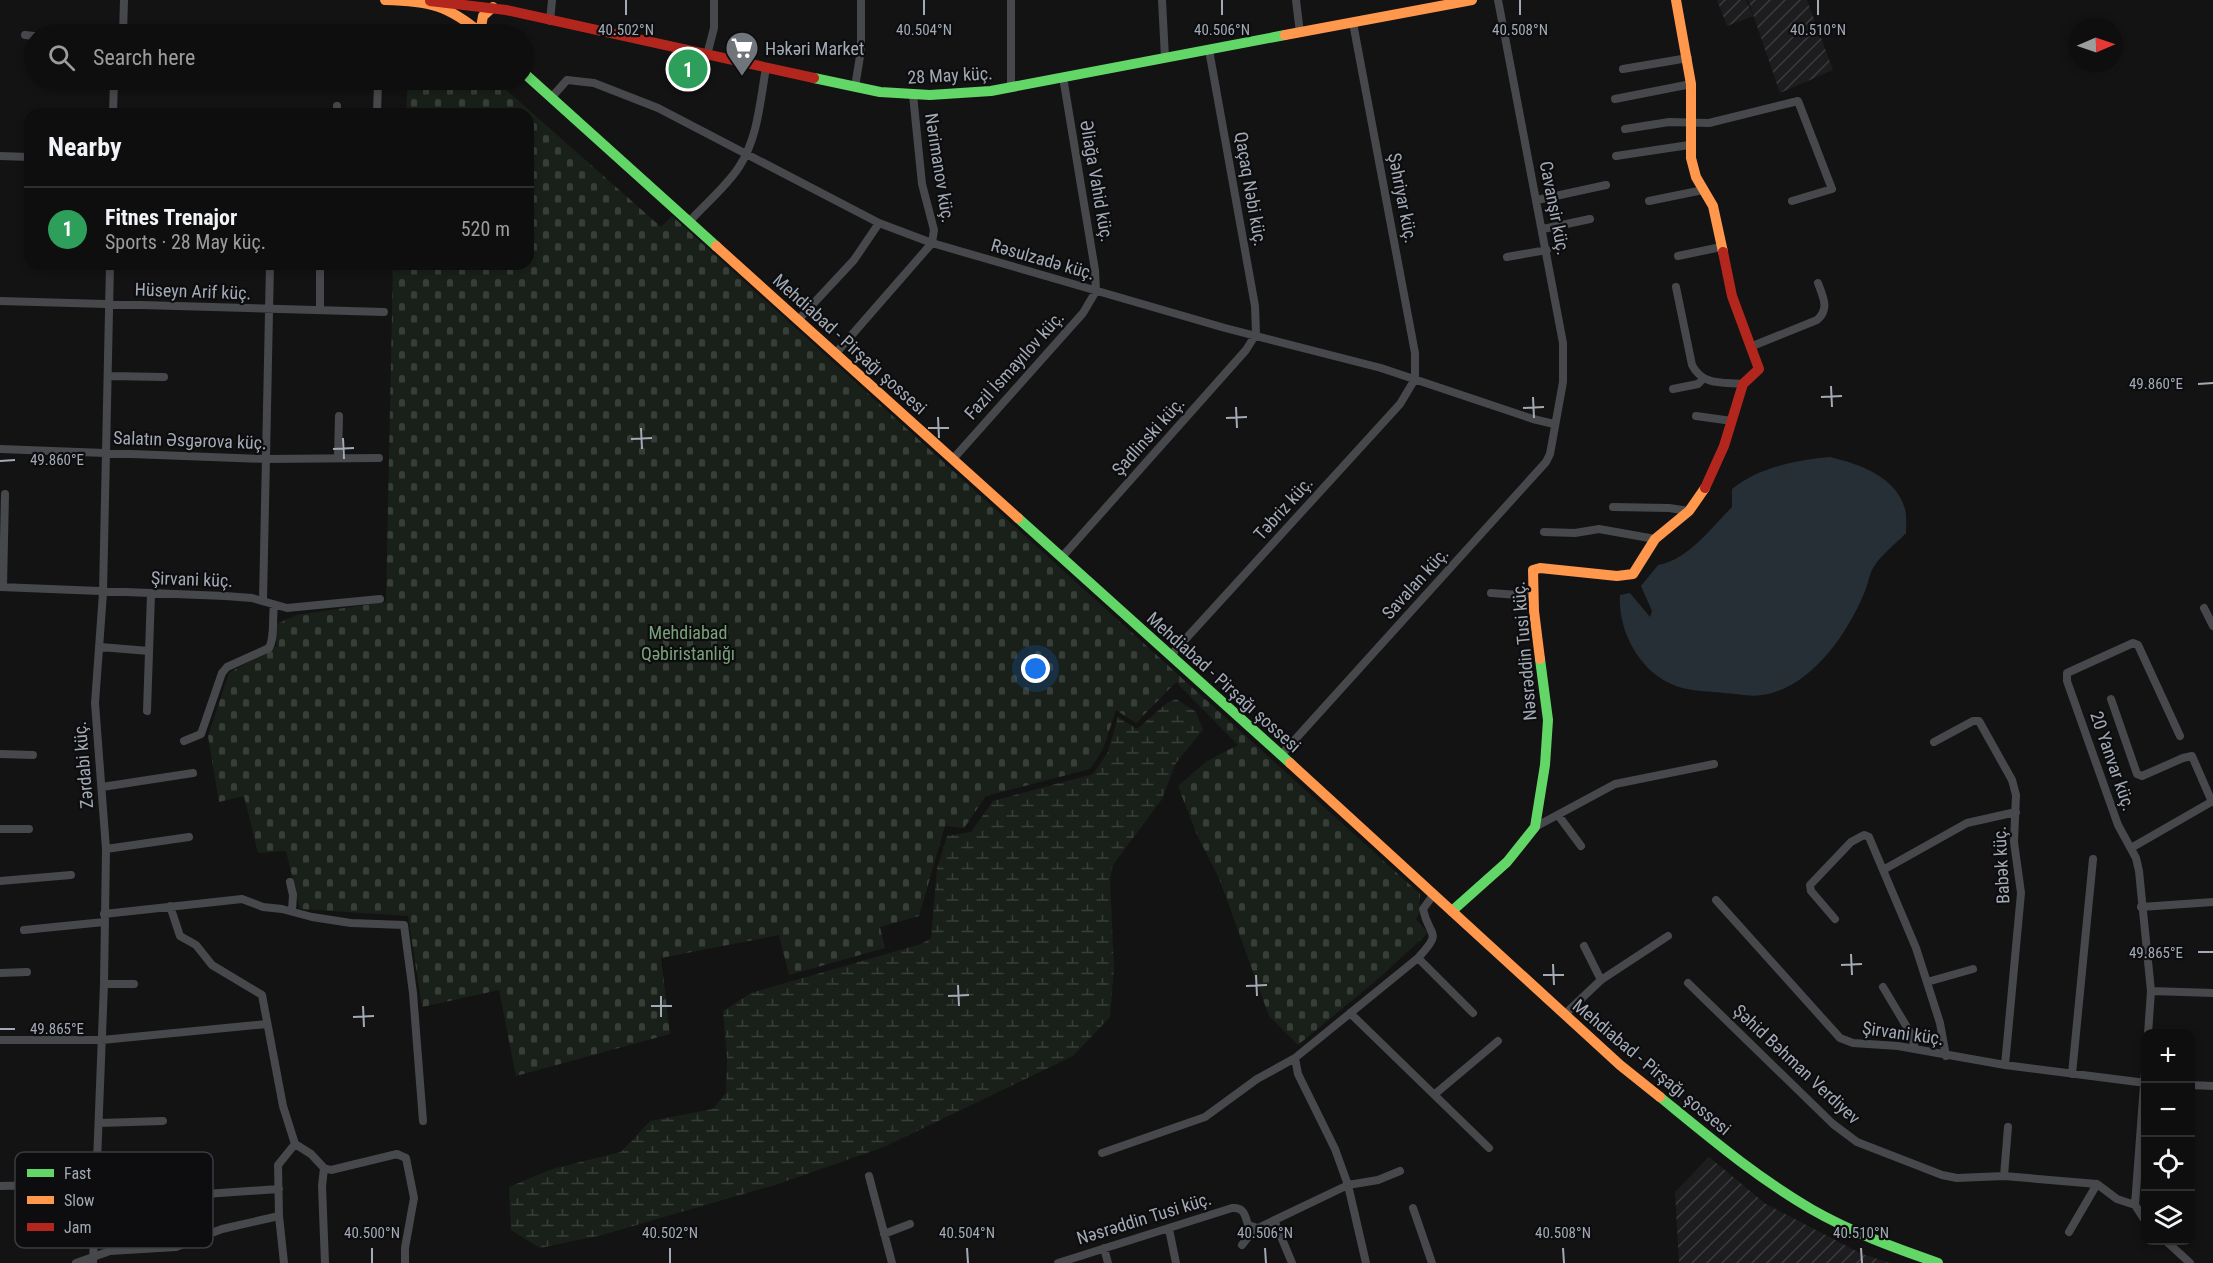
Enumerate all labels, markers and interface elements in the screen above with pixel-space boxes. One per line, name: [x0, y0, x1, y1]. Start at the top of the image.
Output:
north arrow: [2069, 18, 2123, 72]
text: 40.502°N: [598, 21, 654, 39]
text: 40.504°N: [896, 21, 952, 39]
text: 40.506°N: [1194, 21, 1250, 39]
text: 40.508°N: [1492, 21, 1548, 39]
text: 40.510°N: [1790, 21, 1846, 39]
search box: [24, 24, 534, 90]
supermarket icon: Həkəri Market: [724, 30, 760, 77]
place label: Həkəri Market: [765, 38, 864, 59]
icon: search: [45, 41, 78, 74]
text: Search here: [93, 45, 195, 70]
pin: 1: [668, 46, 708, 92]
street label: 28 May küç.: [907, 62, 993, 88]
street label: Nərimanov küç.: [921, 112, 959, 224]
street label: Əliağa Vahid küç.: [1076, 118, 1118, 244]
street label: Qaçaq Nəbi küç.: [1231, 130, 1271, 248]
text: Nearby: [48, 132, 122, 162]
street label: Şəhriyar küç.: [1384, 151, 1422, 245]
street label: Cavanşir küç.: [1536, 159, 1574, 257]
text: Fitnes Trenajor: [105, 205, 237, 230]
text: 1: [62, 217, 73, 241]
text: 520 m: [461, 217, 510, 241]
text: Sports · 28 May küç.: [105, 230, 266, 254]
street label: Rəsulzadə küç.: [989, 234, 1097, 284]
street label: Mehdiabad - Pirşağı şossesi: [769, 269, 931, 419]
street label: Hüseyn Arif küç.: [134, 278, 252, 304]
street label: Fazil İsmayılov küç.: [960, 307, 1068, 423]
text: 49.860°E: [2129, 375, 2183, 393]
street label: Şadlinski küç.: [1107, 392, 1189, 480]
street label: Salatın Əsgərova küç.: [113, 427, 267, 453]
text: 49.860°E: [30, 451, 84, 469]
street label: Təbriz küç.: [1249, 472, 1317, 544]
street label: Savalan küç.: [1377, 543, 1453, 623]
street label: Şirvani küç.: [151, 567, 233, 591]
street label: Nəsrəddin Tusi küç.: [1507, 580, 1541, 722]
street label: Mehdiabad - Pirşağı şossesi: [1143, 607, 1305, 757]
park label: Mehdiabad Qəbiristanlığı: [641, 622, 735, 664]
your location: [1021, 654, 1050, 683]
street label: 20 Yanvar küç.: [2086, 709, 2140, 813]
street label: Zərdabi küç.: [69, 720, 97, 810]
street label: Babək küç.: [1988, 826, 2014, 904]
text: 49.865°E: [2129, 944, 2183, 962]
street label: Mehdiabad - Pirşağı şossesi: [1569, 995, 1735, 1139]
street label: Şəhid Bəhman Verdiyev: [1729, 1000, 1865, 1128]
street label: Şirvani küç.: [1861, 1017, 1945, 1049]
text: 49.865°E: [30, 1020, 84, 1038]
map controls: [2141, 1029, 2195, 1245]
button: +: [2141, 1029, 2195, 1083]
button: −: [2141, 1083, 2195, 1137]
button: locate: [2141, 1137, 2195, 1191]
legend: [15, 1152, 213, 1248]
text: Fast: [64, 1164, 91, 1183]
street label: Nəsrəddin Tusi küç.: [1074, 1188, 1214, 1248]
text: Slow: [64, 1191, 94, 1210]
button: layers: [2141, 1191, 2195, 1245]
text: Jam: [64, 1218, 91, 1237]
text: 40.500°N: [344, 1224, 400, 1242]
text: 40.502°N: [642, 1224, 698, 1242]
text: 40.504°N: [939, 1224, 995, 1242]
text: 40.506°N: [1237, 1224, 1293, 1242]
text: 40.508°N: [1535, 1224, 1591, 1242]
text: 40.510°N: [1833, 1224, 1889, 1242]

